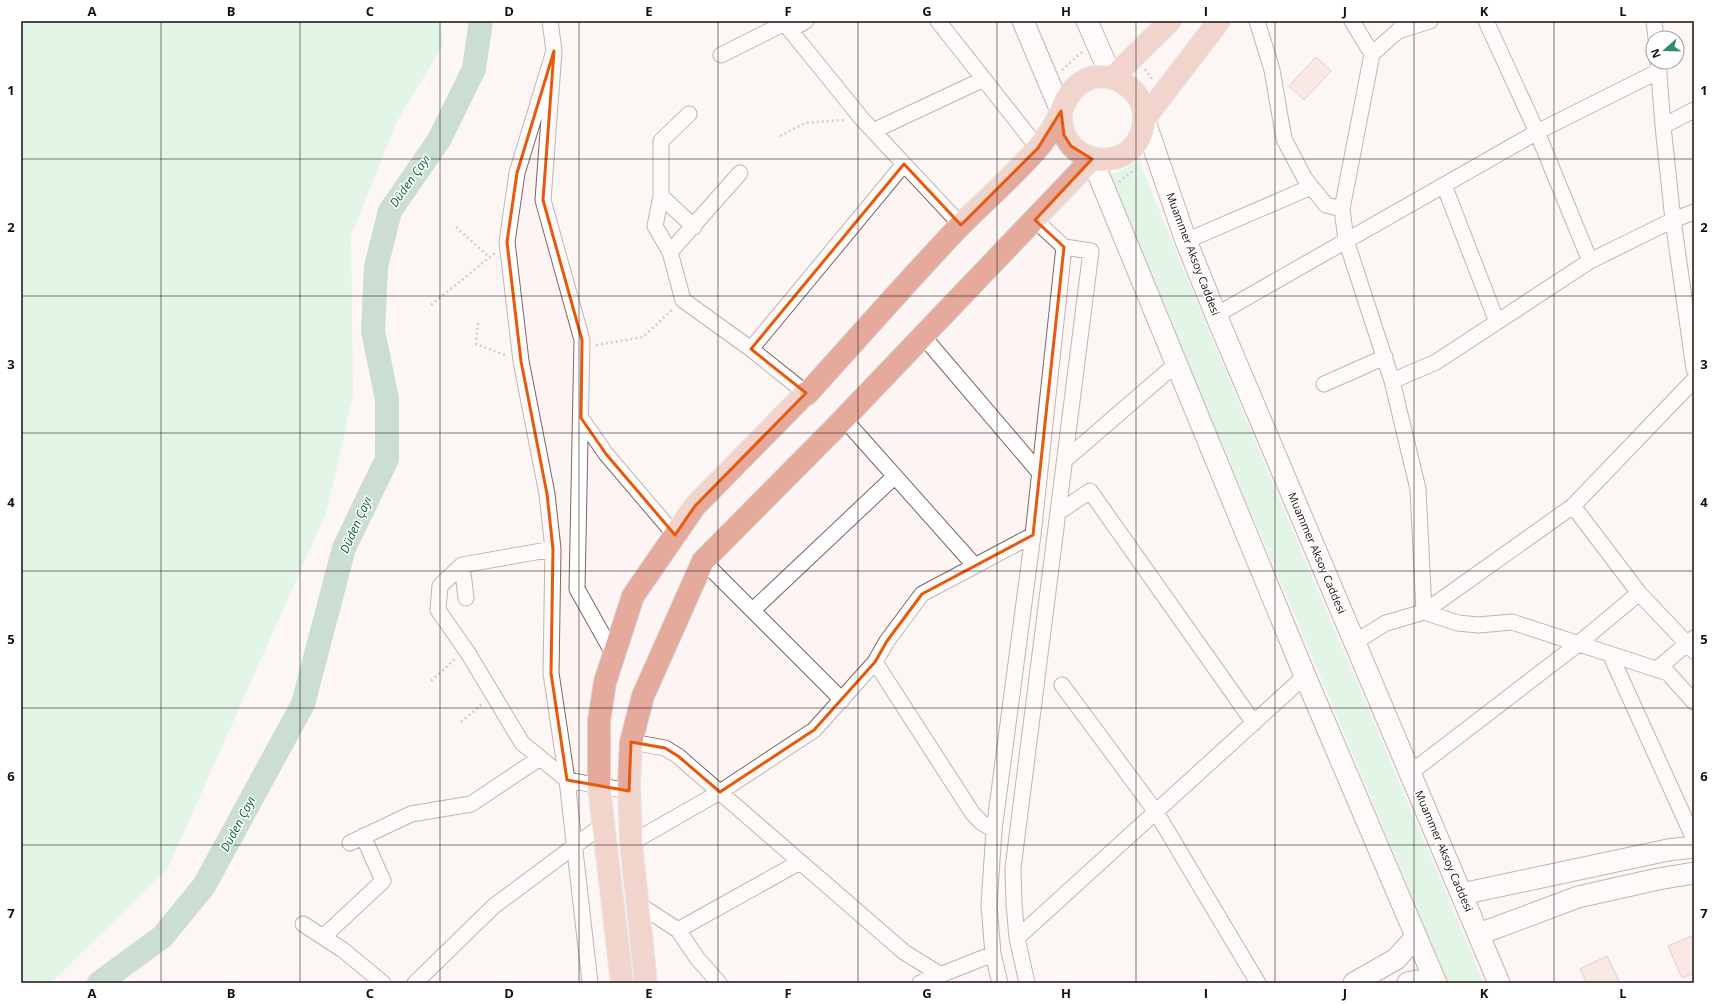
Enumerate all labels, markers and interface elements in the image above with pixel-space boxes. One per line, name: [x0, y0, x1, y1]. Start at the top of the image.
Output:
text: A: [88, 2, 97, 20]
text: B: [227, 2, 236, 20]
text: C: [366, 2, 374, 20]
text: D: [504, 2, 514, 20]
text: E: [645, 2, 653, 20]
text: F: [784, 2, 792, 20]
text: G: [922, 2, 932, 20]
text: H: [1061, 2, 1071, 20]
text: I: [1204, 2, 1208, 20]
text: J: [1342, 2, 1347, 20]
text: K: [1480, 2, 1489, 20]
text: L: [1619, 2, 1627, 20]
north arrow: [1645, 30, 1685, 70]
text: N: [1647, 47, 1664, 60]
text: 1: [7, 81, 15, 99]
text: 1: [1700, 81, 1708, 99]
water label: Düden Çayı: [385, 151, 434, 210]
street label: Muammer Aksoy Caddesi: [1163, 190, 1224, 317]
text: 2: [7, 218, 15, 236]
text: 2: [1700, 218, 1708, 236]
text: 3: [7, 355, 15, 373]
text: 3: [1700, 355, 1708, 373]
street label: Muammer Aksoy Caddesi: [1285, 490, 1350, 616]
text: 4: [7, 493, 15, 511]
text: 4: [1700, 493, 1708, 511]
water label: Düden Çayı: [336, 494, 376, 556]
text: 5: [7, 630, 15, 648]
text: 5: [1700, 630, 1708, 648]
text: 6: [7, 767, 15, 785]
text: 6: [1700, 767, 1708, 785]
street label: Muammer Aksoy Caddesi: [1412, 788, 1477, 914]
water label: Düden Çayı: [216, 793, 259, 854]
text: 7: [7, 904, 15, 922]
text: 7: [1700, 904, 1708, 922]
text: A: [88, 984, 97, 1002]
text: B: [227, 984, 236, 1002]
text: C: [366, 984, 374, 1002]
text: D: [504, 984, 514, 1002]
text: E: [645, 984, 653, 1002]
text: F: [784, 984, 792, 1002]
text: G: [922, 984, 932, 1002]
text: H: [1061, 984, 1071, 1002]
text: I: [1204, 984, 1208, 1002]
text: J: [1342, 984, 1347, 1002]
text: K: [1480, 984, 1489, 1002]
text: L: [1619, 984, 1627, 1002]

